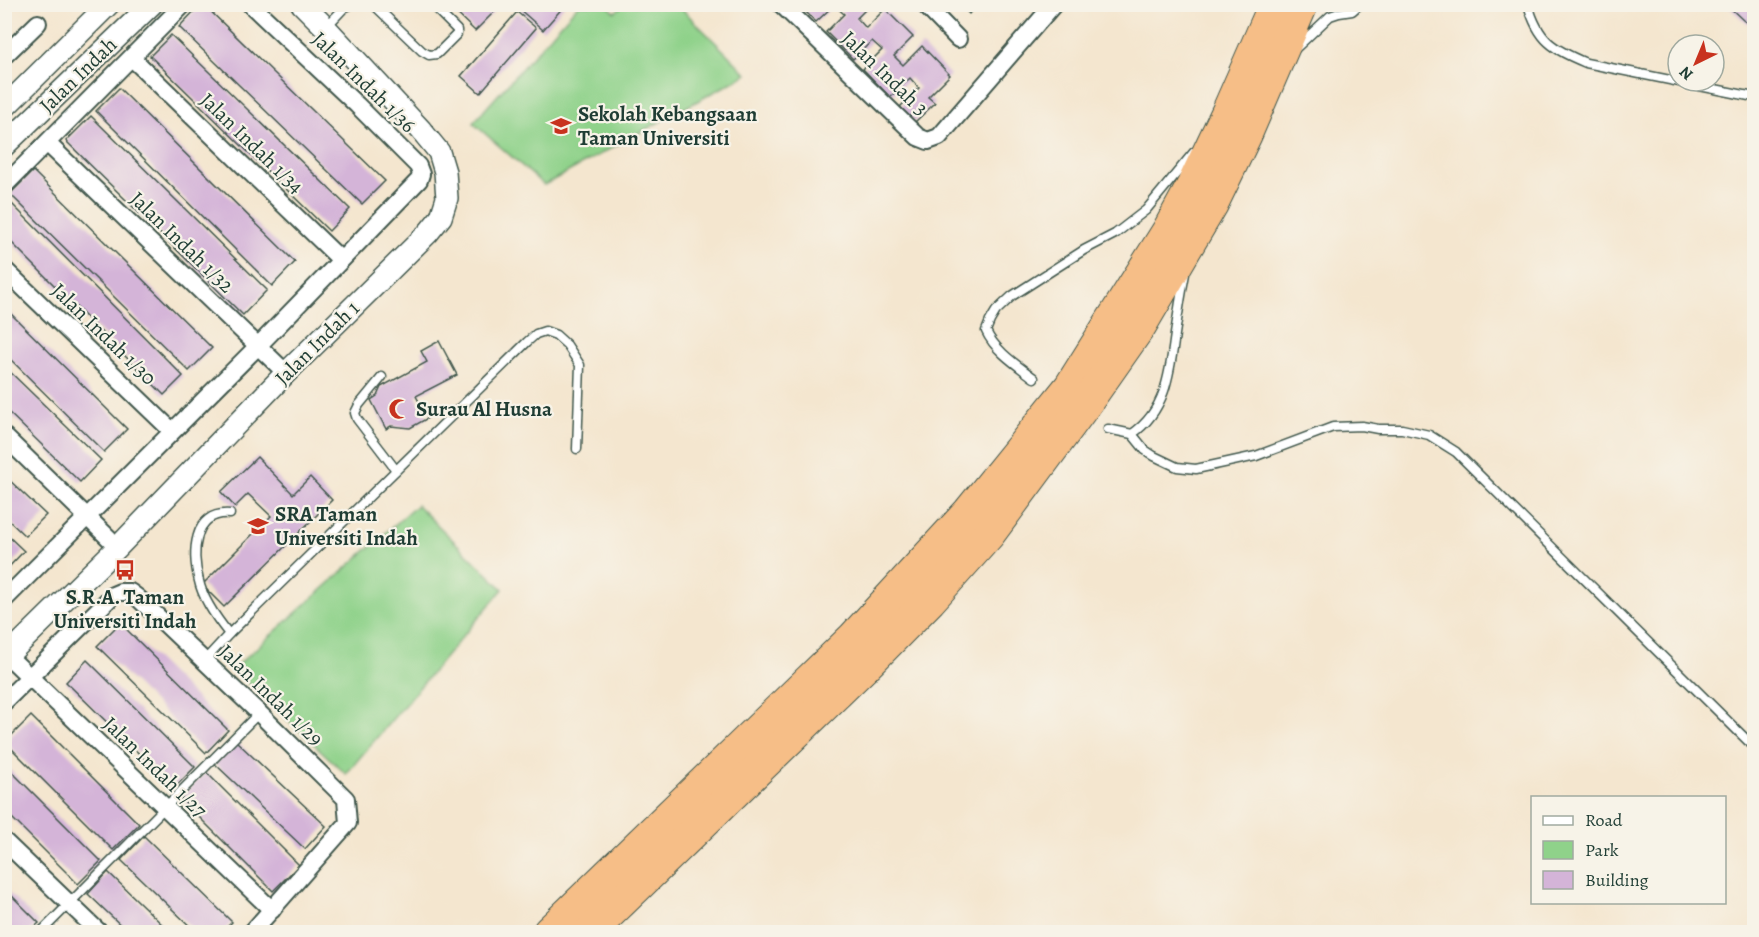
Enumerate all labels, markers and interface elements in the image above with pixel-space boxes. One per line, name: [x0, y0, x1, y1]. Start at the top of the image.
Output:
street label: Jalan Indah 3: [835, 24, 935, 122]
street label: Jalan Indah 1/36: [306, 25, 422, 139]
street label: Jalan Indah: [33, 31, 123, 119]
north arrow: [1666, 33, 1726, 93]
text: N: [1674, 61, 1698, 85]
street label: Jalan Indah 1/34: [194, 86, 310, 200]
place label: Sekolah Kebangsaan Taman Universiti: [578, 100, 758, 152]
school or university icon: Sekolah Kebangsaan Taman Universiti: [549, 114, 573, 138]
street label: Jalan Indah 1/32: [124, 185, 240, 299]
street label: Jalan Indah 1/30: [45, 277, 163, 391]
street label: Jalan Indah 1: [269, 295, 365, 391]
place label: Surau Al Husna: [416, 395, 553, 423]
mosque icon: Surau Al Husna: [387, 397, 411, 421]
place label: SRA Taman Universiti Indah: [275, 500, 418, 552]
school or university icon: SRA Taman Universiti Indah: [246, 514, 270, 538]
bus stop icon: S.R.A. Taman Universiti Indah: [113, 558, 137, 582]
place label: S.R.A. Taman Universiti Indah: [54, 583, 196, 635]
street label: Jalan Indah 1/29: [213, 638, 329, 752]
street label: Jalan Indah 1/27: [97, 710, 213, 824]
legend: [1531, 796, 1726, 904]
text: Road: [1585, 808, 1623, 832]
text: Park: [1585, 838, 1619, 862]
text: Building: [1585, 868, 1649, 892]

